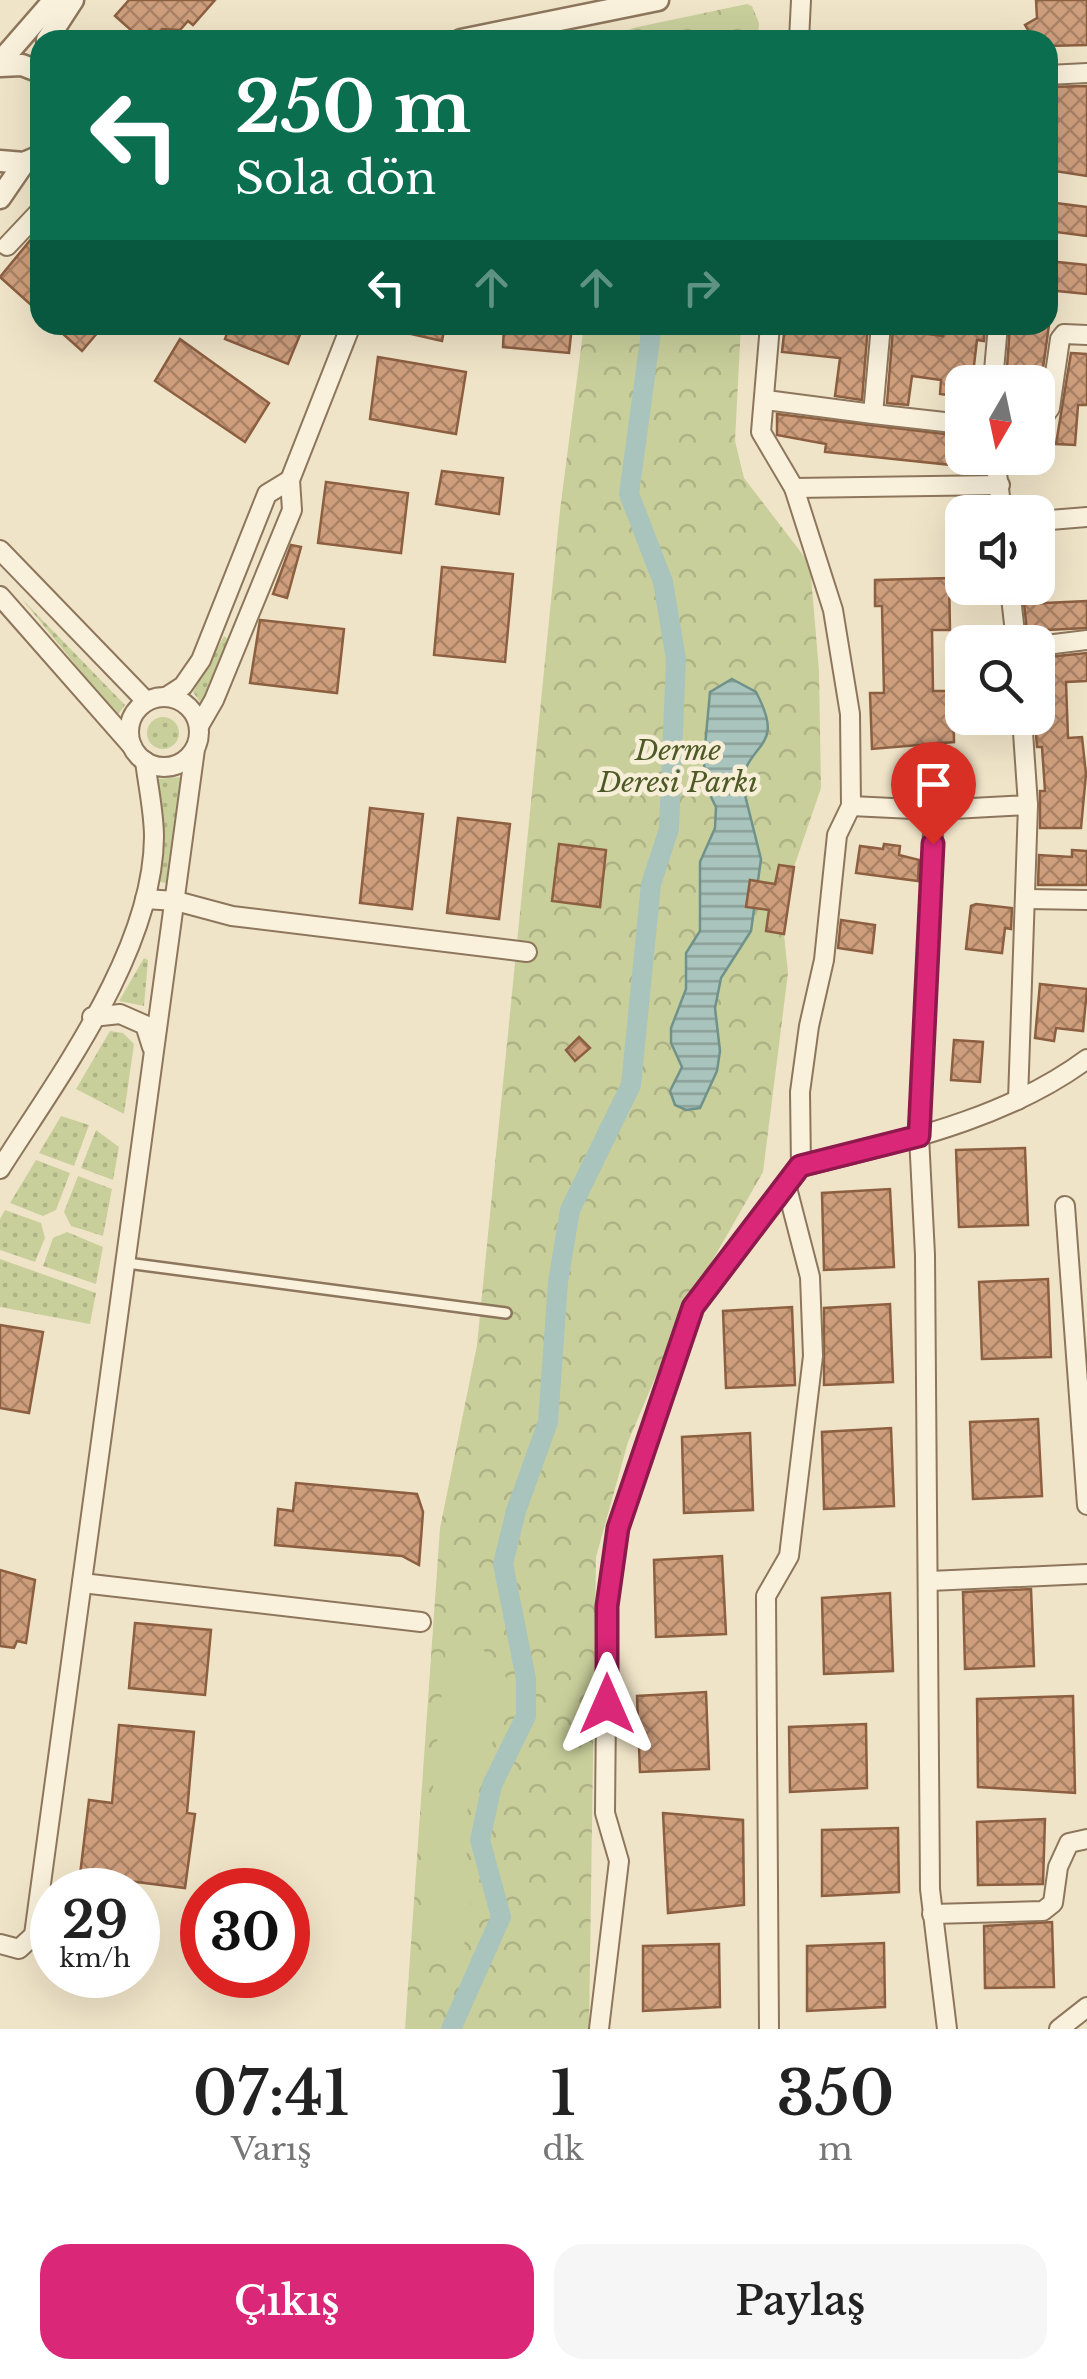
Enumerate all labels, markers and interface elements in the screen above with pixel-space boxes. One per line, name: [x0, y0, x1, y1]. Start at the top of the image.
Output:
text: 250 m: [235, 64, 471, 151]
icon: left: [70, 70, 200, 200]
text: Sola dön: [235, 150, 436, 206]
icon: left: [359, 260, 414, 315]
icon: ahead: [464, 260, 519, 315]
icon: ahead: [569, 260, 624, 315]
icon: right: [674, 260, 729, 315]
north arrow: [945, 365, 1055, 475]
map controls: [945, 365, 1055, 735]
button: sound: [945, 495, 1055, 605]
button: search: [945, 625, 1055, 735]
park label: Derme Deresi Parkı: [597, 733, 758, 800]
pin: [891, 742, 976, 845]
icon: arrive: [906, 757, 961, 812]
position arrow: [555, 1652, 659, 1756]
speed limit sign: 30: [180, 1868, 310, 1998]
text: 29: [62, 1889, 128, 1952]
text: km/h: [60, 1943, 130, 1974]
text: 07:41: [193, 2057, 350, 2131]
text: 1: [550, 2057, 576, 2131]
text: 350: [777, 2057, 894, 2131]
text: Varış: [231, 2129, 312, 2169]
text: dk: [543, 2129, 584, 2169]
text: m: [818, 2129, 853, 2169]
button: Çıkış: [40, 2244, 534, 2359]
button: Paylaş: [554, 2244, 1047, 2359]

